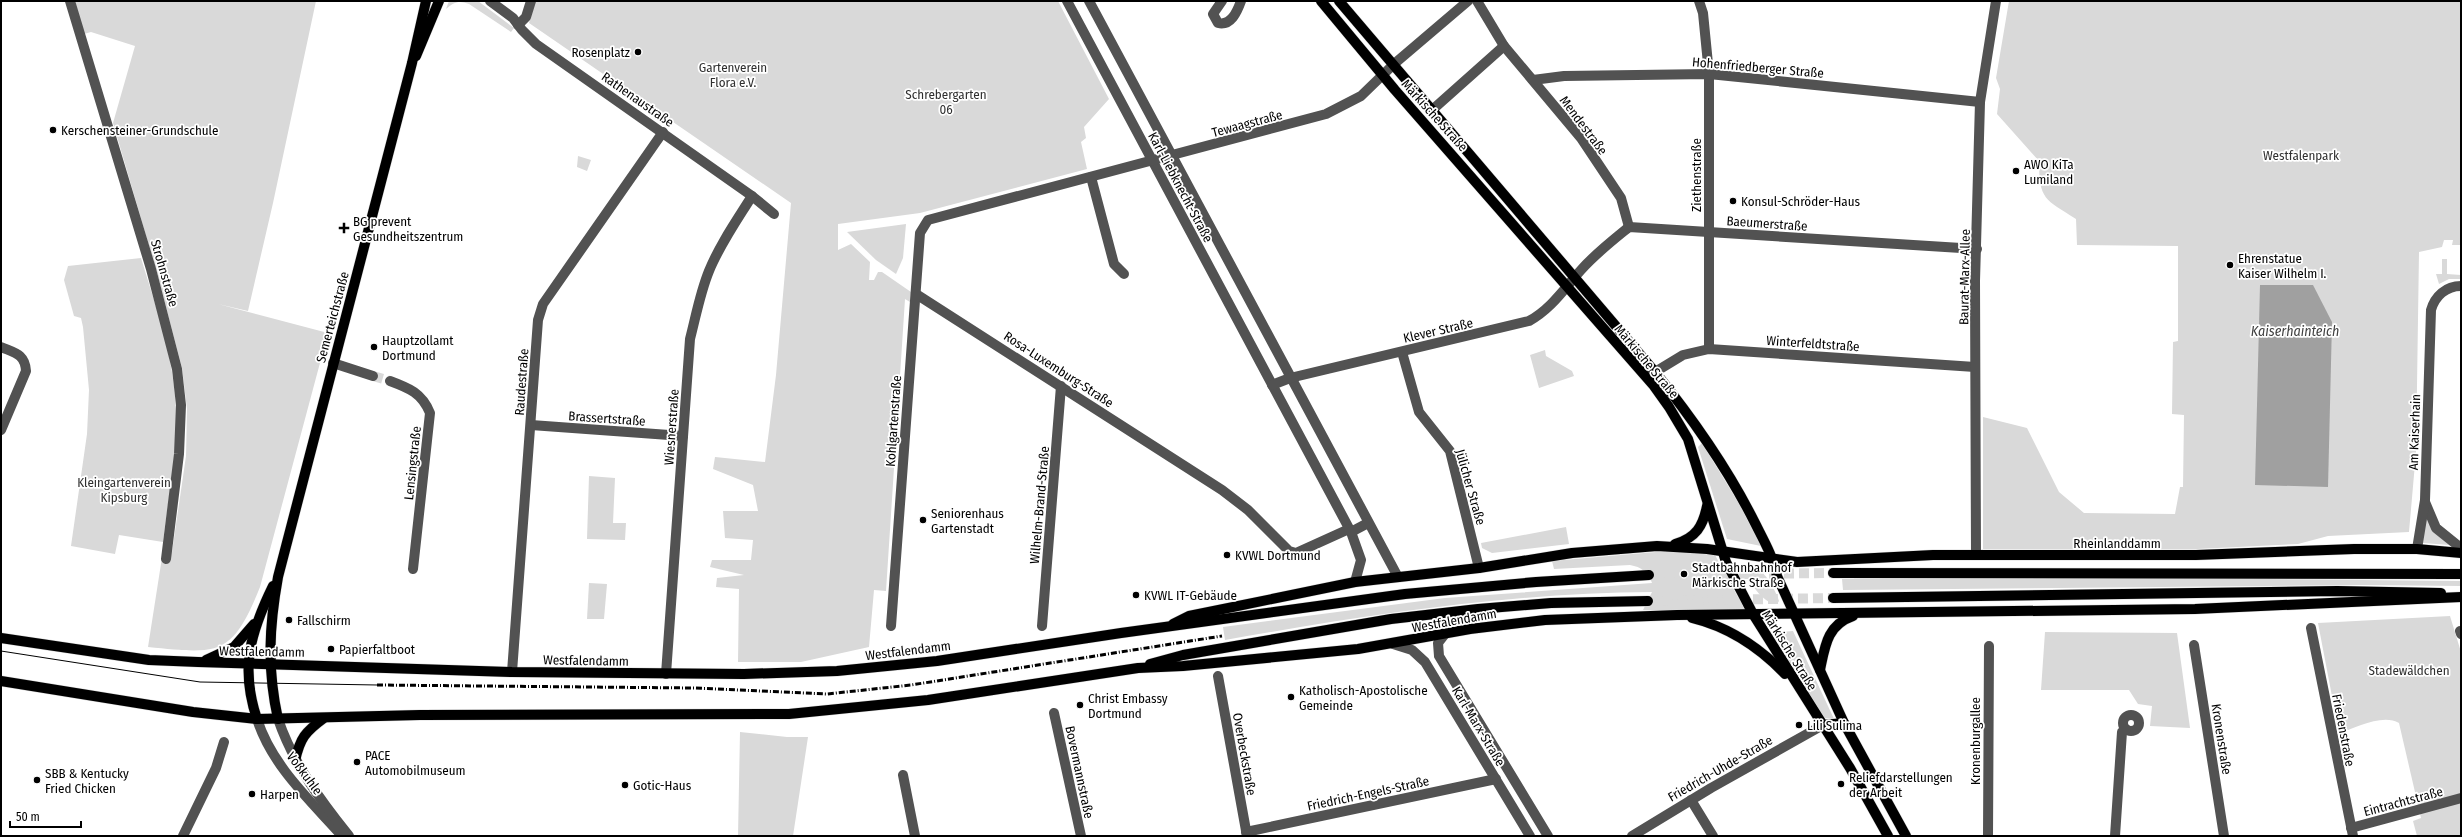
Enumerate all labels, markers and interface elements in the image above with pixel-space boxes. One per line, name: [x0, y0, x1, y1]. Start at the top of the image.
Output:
place label: Rosenplatz: [571, 45, 630, 60]
marker: Rosenplatz: [633, 47, 643, 57]
street label: Hohenfriedberger Straße: [1691, 54, 1824, 81]
park label: Gartenverein Flora e.V.: [699, 60, 767, 90]
street label: Rathenaustraße: [599, 69, 677, 130]
street label: Märkische Straße: [1398, 76, 1471, 154]
park label: Schrebergarten 06: [905, 87, 987, 117]
street label: Mendestraße: [1557, 93, 1611, 158]
street label: Tewaagstraße: [1210, 107, 1284, 140]
place label: Kerschensteiner-Grundschule: [61, 123, 218, 138]
marker: Kerschensteiner-Grundschule: [48, 125, 58, 135]
street label: Karl-Liebknecht-Straße: [1145, 130, 1216, 245]
street label: Ziethenstraße: [1689, 138, 1704, 212]
park label: Westfalenpark: [2263, 148, 2340, 163]
place label: AWO KiTa Lumiland: [2024, 157, 2074, 187]
marker: AWO KiTa Lumiland: [2011, 166, 2021, 176]
place label: Konsul-Schröder-Haus: [1741, 194, 1861, 209]
marker: Konsul-Schröder-Haus: [1728, 196, 1738, 206]
street label: Baeumerstraße: [1726, 213, 1808, 234]
place label: BG prevent Gesundheitszentrum: [353, 214, 463, 244]
marker: BG prevent Gesundheitszentrum: [338, 222, 350, 234]
street label: Baurat-Marx-Allee: [1956, 229, 1973, 325]
street label: Strohnstraße: [148, 238, 181, 308]
place label: Ehrenstatue Kaiser Wilhelm I.: [2238, 251, 2327, 281]
marker: Ehrenstatue Kaiser Wilhelm I.: [2225, 260, 2235, 270]
street label: Semerteichstraße: [313, 270, 352, 364]
street label: Klever Straße: [1402, 315, 1474, 346]
street label: Märkische Straße: [1611, 321, 1682, 401]
water label: Kaiserhainteich: [2251, 323, 2339, 340]
street label: Rosa-Luxemburg-Straße: [1001, 328, 1116, 410]
place label: Hauptzollamt Dortmund: [382, 333, 454, 363]
street label: Winterfeldtstraße: [1766, 333, 1860, 354]
marker: Hauptzollamt Dortmund: [369, 342, 379, 352]
street label: Raudestraße: [512, 348, 531, 416]
street label: Kohlgartenstraße: [883, 375, 904, 467]
street label: Wiesnerstraße: [661, 388, 682, 466]
street label: Am Kaiserhain: [2406, 394, 2423, 470]
street label: Brassertstraße: [568, 408, 646, 429]
street label: Lensingstraße: [401, 425, 424, 501]
street label: Wilhelm-Brand-Straße: [1027, 445, 1052, 565]
street label: Jülicher Straße: [1453, 448, 1488, 527]
park label: Kleingartenverein Kipsburg: [77, 475, 171, 505]
place label: Seniorenhaus Gartenstadt: [931, 506, 1004, 536]
marker: Seniorenhaus Gartenstadt: [918, 515, 928, 525]
street label: Rheinlanddamm: [2073, 536, 2161, 551]
place label: KVWL Dortmund: [1235, 548, 1321, 563]
marker: KVWL Dortmund: [1222, 550, 1232, 560]
place label: Stadtbahnbahnhof Märkische Straße: [1692, 560, 1793, 590]
marker: Stadtbahnbahnhof Märkische Straße: [1679, 569, 1689, 579]
place label: KVWL IT-Gebäude: [1144, 588, 1237, 603]
marker: KVWL IT-Gebäude: [1131, 590, 1141, 600]
street label: Westfalendamm: [1411, 606, 1498, 635]
street label: Märkische Straße: [1759, 607, 1820, 693]
place label: Fallschirm: [297, 613, 351, 628]
marker: Fallschirm: [284, 615, 294, 625]
street label: Westfalendamm: [865, 638, 952, 663]
place label: Papierfaltboot: [339, 642, 416, 657]
street label: Westfalendamm: [219, 643, 305, 660]
marker: Papierfaltboot: [326, 644, 336, 654]
street label: Westfalendamm: [543, 652, 629, 669]
park label: Stadewäldchen: [2369, 663, 2449, 678]
place label: Katholisch-Apostolische Gemeinde: [1299, 683, 1428, 713]
street label: Karl-Marx-Straße: [1449, 684, 1508, 769]
place label: Christ Embassy Dortmund: [1088, 691, 1168, 721]
marker: Katholisch-Apostolische Gemeinde: [1286, 692, 1296, 702]
street label: Friedenstraße: [2329, 693, 2358, 768]
street label: Kronenburgallee: [1968, 697, 1983, 785]
marker: Christ Embassy Dortmund: [1075, 700, 1085, 710]
street label: Kronenstraße: [2208, 702, 2235, 776]
street label: Overbeckstraße: [1230, 712, 1259, 796]
place label: Lili Sulima: [1807, 718, 1862, 733]
marker: Lili Sulima: [1794, 720, 1804, 730]
street label: Bovermannstraße: [1062, 724, 1097, 820]
street label: Friedrich-Uhde-Straße: [1665, 732, 1775, 804]
place label: PACE Automobilmuseum: [365, 748, 466, 778]
street label: Voßkuhle: [284, 749, 325, 798]
marker: PACE Automobilmuseum: [352, 757, 362, 767]
place label: SBB & Kentucky Fried Chicken: [45, 766, 129, 796]
place label: Reliefdarstellungen der Arbeit: [1849, 770, 1953, 800]
street label: Friedrich-Engels-Straße: [1306, 773, 1430, 814]
marker: SBB & Kentucky Fried Chicken: [32, 775, 42, 785]
place label: Gotic-Haus: [633, 778, 692, 793]
marker: Reliefdarstellungen der Arbeit: [1836, 779, 1846, 789]
marker: Gotic-Haus: [620, 780, 630, 790]
street label: Eintrachtstraße: [2362, 784, 2444, 819]
place label: Harpen: [260, 787, 299, 802]
marker: Harpen: [247, 789, 257, 799]
scale bar: [10, 803, 81, 829]
text: 50 m: [16, 810, 40, 824]

